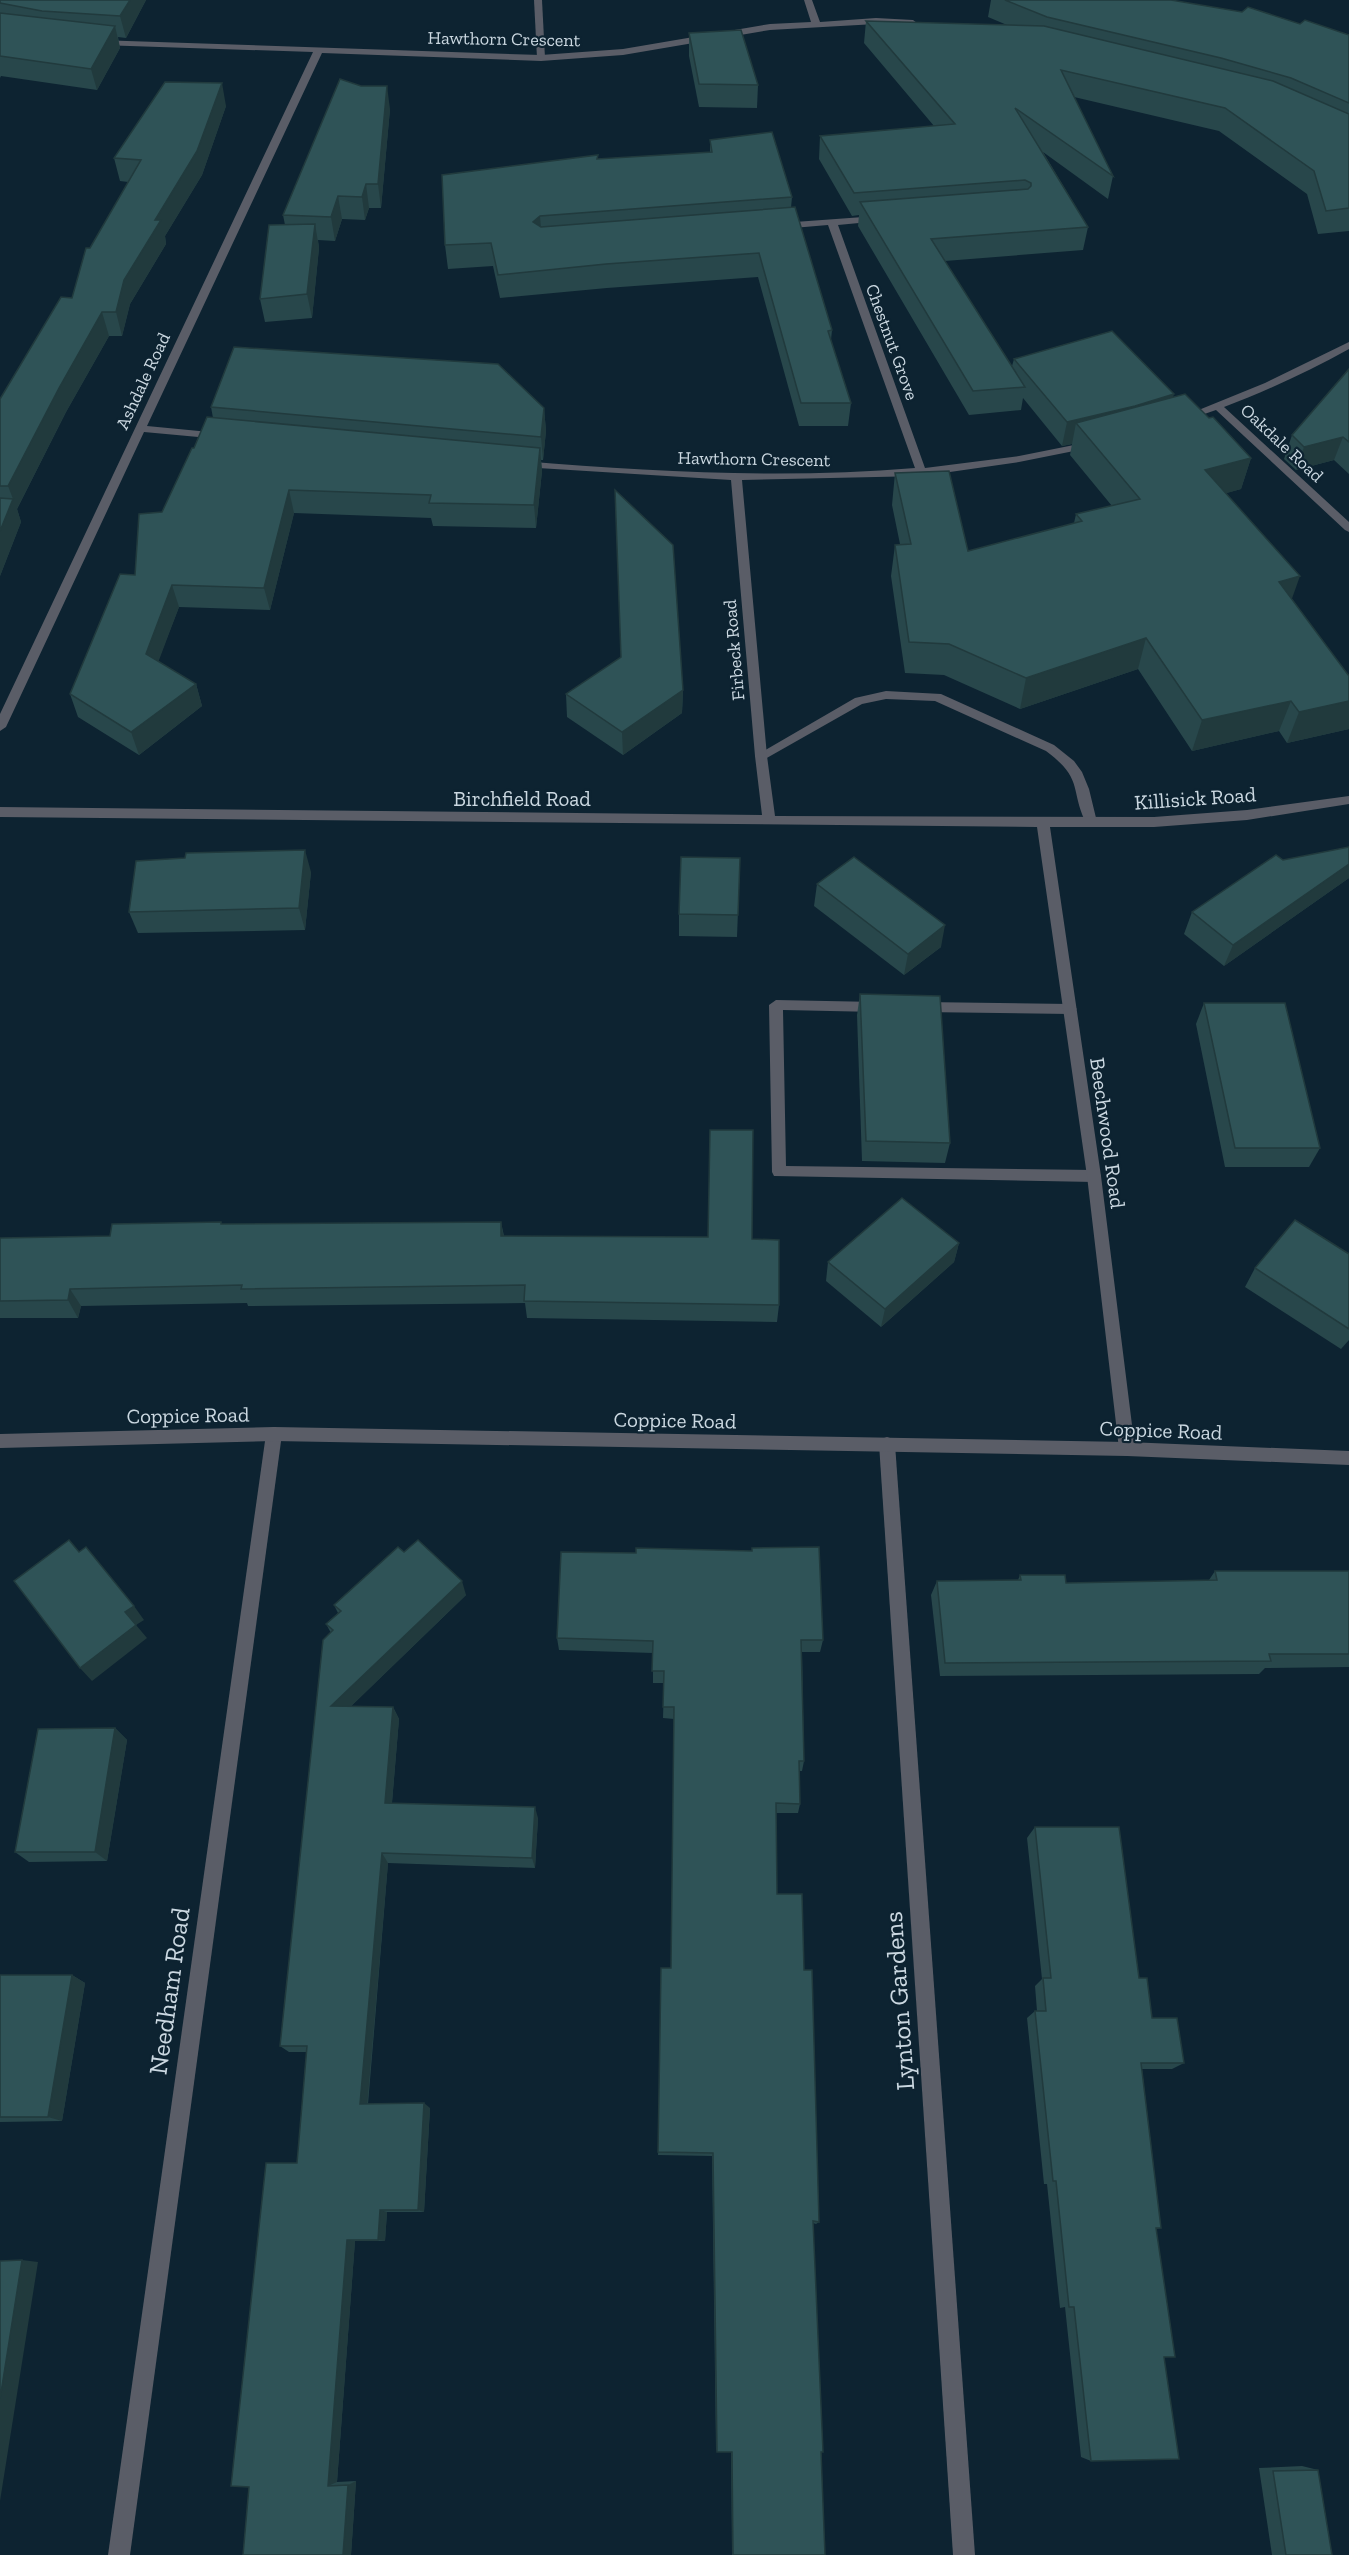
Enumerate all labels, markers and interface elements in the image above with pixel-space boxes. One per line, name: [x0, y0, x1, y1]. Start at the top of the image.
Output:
street label: Hawthorn Crescent: [427, 27, 581, 51]
street label: Chestnut Grove: [861, 281, 923, 403]
street label: Ashdale Road: [111, 329, 175, 433]
street label: Oakdale Road: [1236, 399, 1328, 487]
street label: Hawthorn Crescent: [677, 447, 831, 471]
street label: Firbeck Road: [719, 599, 749, 701]
street label: Killisick Road: [1133, 781, 1257, 815]
street label: Birchfield Road: [453, 786, 591, 811]
street label: Beechwood Road: [1085, 1056, 1131, 1211]
street label: Coppice Road: [126, 1401, 250, 1429]
street label: Coppice Road: [613, 1406, 737, 1434]
street label: Coppice Road: [1099, 1415, 1223, 1445]
street label: Needham Road: [141, 1905, 197, 2077]
street label: Lynton Gardens: [877, 1910, 921, 2092]

